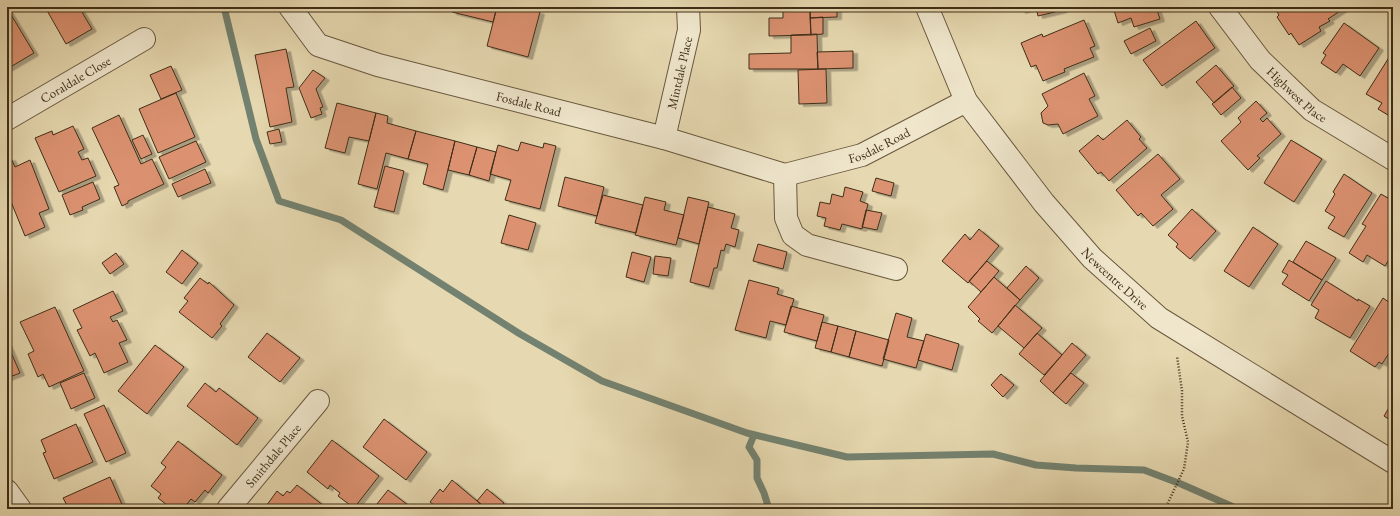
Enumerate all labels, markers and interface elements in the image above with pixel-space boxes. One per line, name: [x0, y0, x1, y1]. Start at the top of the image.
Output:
street label: Mintdale Place: [662, 35, 696, 111]
street label: Coraldale Close: [37, 52, 114, 106]
street label: Highwest Place: [1263, 63, 1330, 126]
street label: Fosdale Road: [494, 87, 564, 120]
street label: Fosdale Road: [846, 123, 913, 167]
street label: Newcentre Drive: [1078, 244, 1152, 313]
street label: Smithdale Place: [241, 420, 304, 491]

